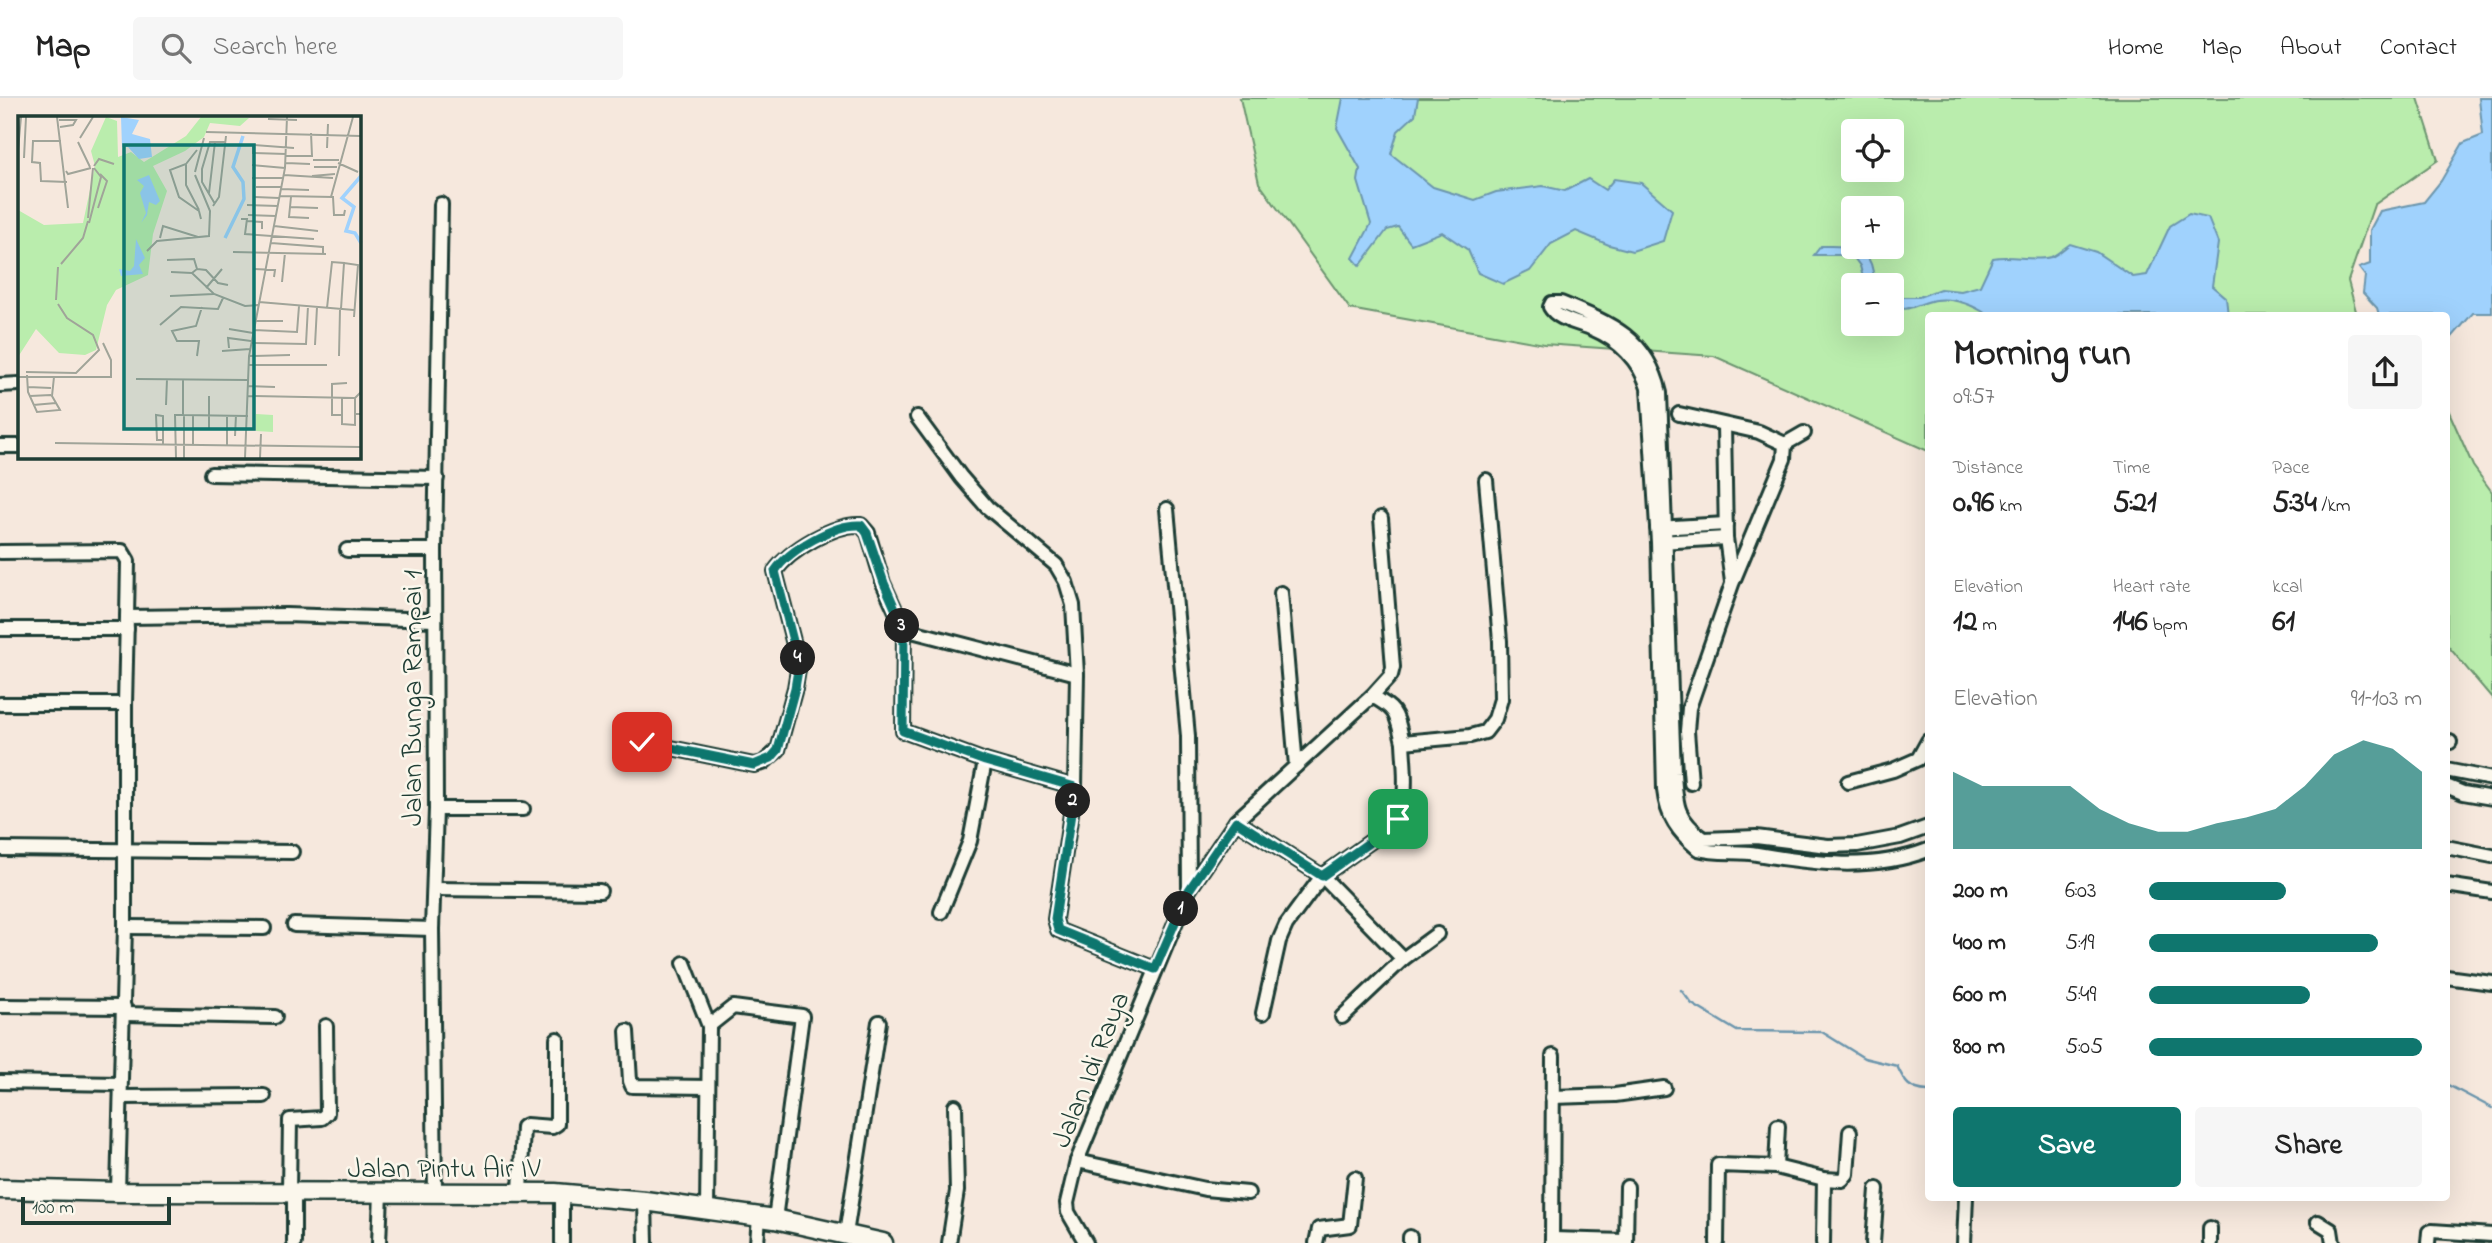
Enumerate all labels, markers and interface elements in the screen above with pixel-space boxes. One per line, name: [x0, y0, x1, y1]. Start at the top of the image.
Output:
search box: [133, 17, 623, 80]
text: Map: [35, 24, 91, 72]
icon: search: [157, 29, 195, 67]
text: Search here: [213, 29, 337, 67]
text: Home: [2108, 31, 2164, 66]
text: Map: [2202, 31, 2242, 66]
text: About: [2280, 31, 2342, 66]
text: Contact: [2380, 31, 2457, 66]
inset map: [18, 116, 360, 458]
map controls: [1841, 119, 1904, 336]
button: locate: [1841, 119, 1904, 182]
button: +: [1841, 196, 1904, 259]
button: −: [1841, 273, 1904, 336]
text: Morning run: [1953, 327, 2131, 383]
button: share: [2348, 335, 2422, 409]
text: 09:57: [1953, 381, 1994, 414]
text: Distance: [1953, 455, 2023, 482]
text: Time: [2113, 455, 2150, 482]
text: Pace: [2272, 455, 2309, 482]
text: 0.96: [1953, 482, 1994, 526]
text: 5:21: [2113, 482, 2157, 526]
text: 5:34: [2272, 482, 2317, 526]
text: km: [1994, 493, 2022, 520]
text: /km: [2317, 493, 2351, 520]
street label: Jalan Bunga Rampai 1: [394, 570, 435, 826]
text: Elevation: [1953, 574, 2023, 601]
text: Heart rate: [2113, 574, 2191, 601]
text: kcal: [2272, 574, 2303, 601]
text: 12: [1953, 601, 1977, 645]
text: 146: [2113, 601, 2148, 645]
text: 61: [2272, 601, 2295, 645]
pin: 3: [884, 608, 920, 644]
text: 3: [898, 612, 905, 639]
text: m: [1977, 612, 1997, 639]
text: bpm: [2148, 612, 2188, 639]
pin: 4: [780, 640, 816, 676]
text: 4: [794, 644, 801, 671]
text: Elevation: [1953, 683, 2038, 716]
text: 91–103 m: [2351, 683, 2422, 716]
pin: [612, 712, 672, 772]
icon: check: [623, 723, 661, 761]
pin: 2: [1056, 784, 1090, 818]
text: 2: [1068, 787, 1077, 814]
pin: [1368, 789, 1428, 849]
icon: arrive: [1379, 800, 1417, 838]
text: 200 m: [1953, 875, 2008, 908]
text: 6:03: [2065, 875, 2097, 908]
pin: 1: [1164, 892, 1198, 926]
text: 1: [1177, 895, 1184, 922]
text: 400 m: [1953, 927, 2006, 960]
text: 5:19: [2065, 927, 2094, 960]
text: 600 m: [1953, 979, 2007, 1012]
text: 5:49: [2065, 979, 2097, 1012]
street label: Jalan Idi Raya: [1042, 986, 1142, 1155]
text: 800 m: [1953, 1031, 2005, 1064]
text: 5:05: [2065, 1031, 2103, 1064]
button: Save: [1953, 1107, 2181, 1187]
button: Share: [2195, 1107, 2422, 1187]
street label: Jalan Pintu Air IV: [348, 1150, 541, 1191]
scale bar: [21, 1194, 172, 1226]
text: 100 m: [32, 1195, 74, 1222]

